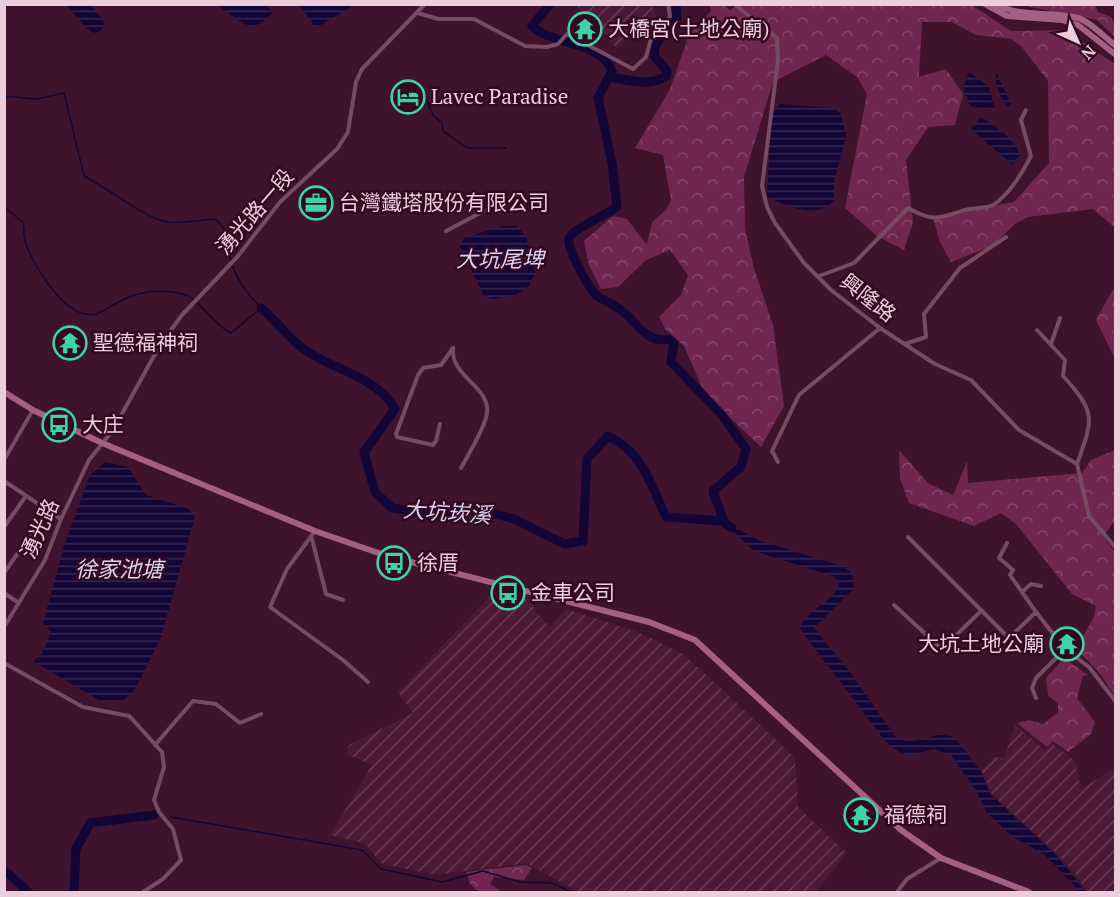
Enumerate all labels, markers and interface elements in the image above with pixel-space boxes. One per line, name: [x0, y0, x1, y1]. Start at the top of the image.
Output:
temple icon: 大橋宮(土地公廟): [567, 11, 603, 47]
north arrow: [1048, 12, 1108, 72]
place label: 大橋宮(土地公廟): [608, 14, 769, 42]
text: N: [1077, 41, 1101, 65]
hotel icon: Lavec Paradise: [390, 79, 426, 115]
place label: Lavec Paradise: [431, 82, 568, 110]
street label: 湧光路一段: [209, 163, 299, 260]
office icon: 台灣鐵塔股份有限公司: [298, 185, 334, 221]
place label: 台灣鐵塔股份有限公司: [339, 188, 549, 216]
water label: 大坑尾埤: [456, 244, 547, 273]
street label: 興隆路: [835, 267, 902, 328]
temple icon: 聖德福神祠: [52, 325, 88, 361]
place label: 聖德福神祠: [93, 328, 198, 356]
bus stop icon: 大庄: [41, 407, 77, 443]
place label: 大庄: [82, 410, 124, 438]
street label: 湧光路: [13, 494, 65, 563]
water label: 大坑崁溪: [402, 494, 495, 529]
bus stop icon: 徐厝: [376, 545, 412, 581]
place label: 徐厝: [417, 548, 459, 576]
water label: 徐家池塘: [75, 554, 167, 583]
bus stop icon: 金車公司: [490, 575, 526, 611]
place label: 金車公司: [531, 578, 615, 606]
temple icon: 大坑土地公廟: [1049, 626, 1085, 662]
place label: 大坑土地公廟: [918, 629, 1044, 657]
temple icon: 福德祠: [843, 797, 879, 833]
place label: 福德祠: [884, 800, 947, 828]

